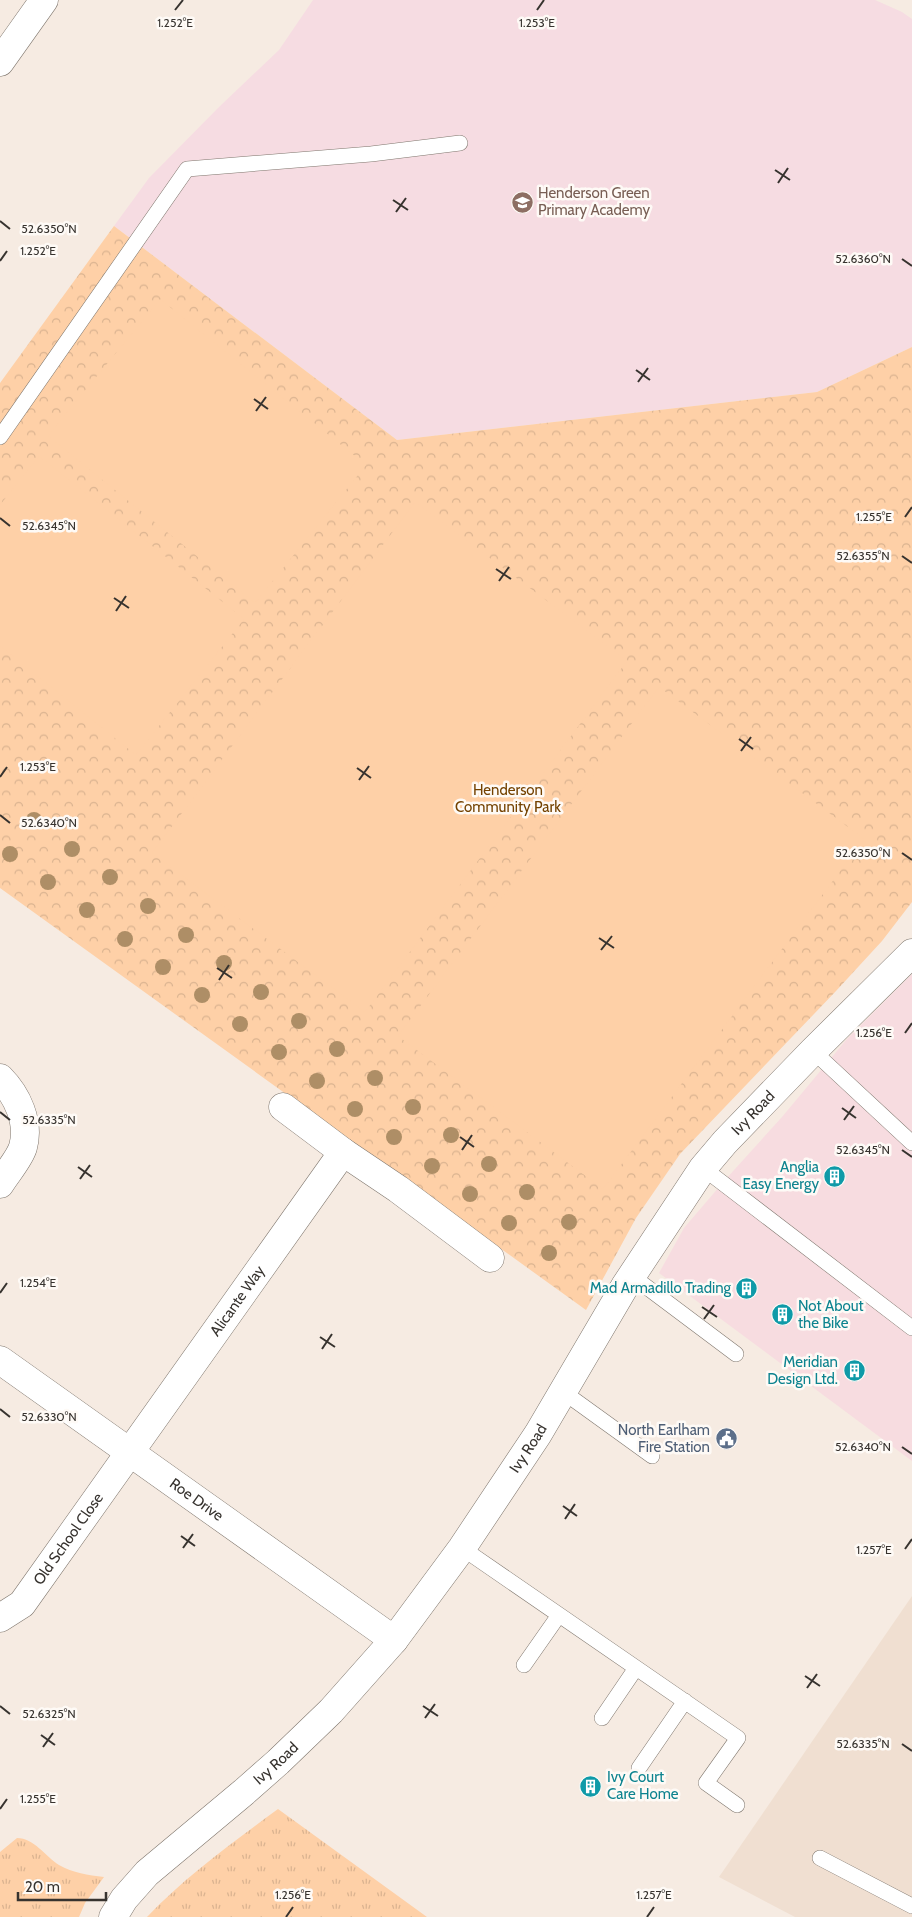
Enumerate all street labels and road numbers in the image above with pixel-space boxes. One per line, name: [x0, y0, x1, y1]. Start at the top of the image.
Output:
street label: Ivy Road: [728, 1087, 779, 1139]
street label: Alicante Way: [206, 1262, 269, 1340]
street label: Ivy Road: [506, 1421, 551, 1476]
street label: Roe Drive: [166, 1474, 227, 1525]
street label: Old School Close: [29, 1489, 107, 1588]
street label: Ivy Road: [250, 1738, 302, 1788]

